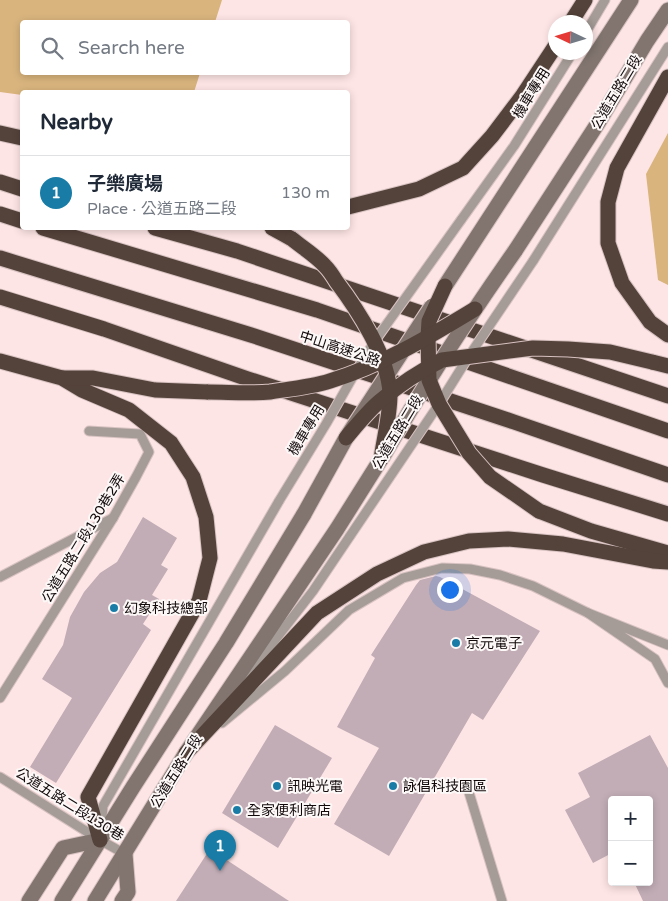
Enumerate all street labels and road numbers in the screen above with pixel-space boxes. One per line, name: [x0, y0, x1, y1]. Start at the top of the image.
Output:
street label: 公道五路二段: [588, 52, 645, 133]
street label: 機車專用: [509, 65, 553, 122]
street label: 中山高速公路: [297, 327, 382, 370]
street label: 公道五路二段: [369, 392, 426, 473]
street label: 機車專用: [285, 402, 328, 459]
street label: 公道五路二段130巷2弄: [38, 471, 129, 606]
street label: 公道五路二段: [147, 731, 206, 811]
street label: 公道五路二段130巷: [12, 764, 127, 845]

